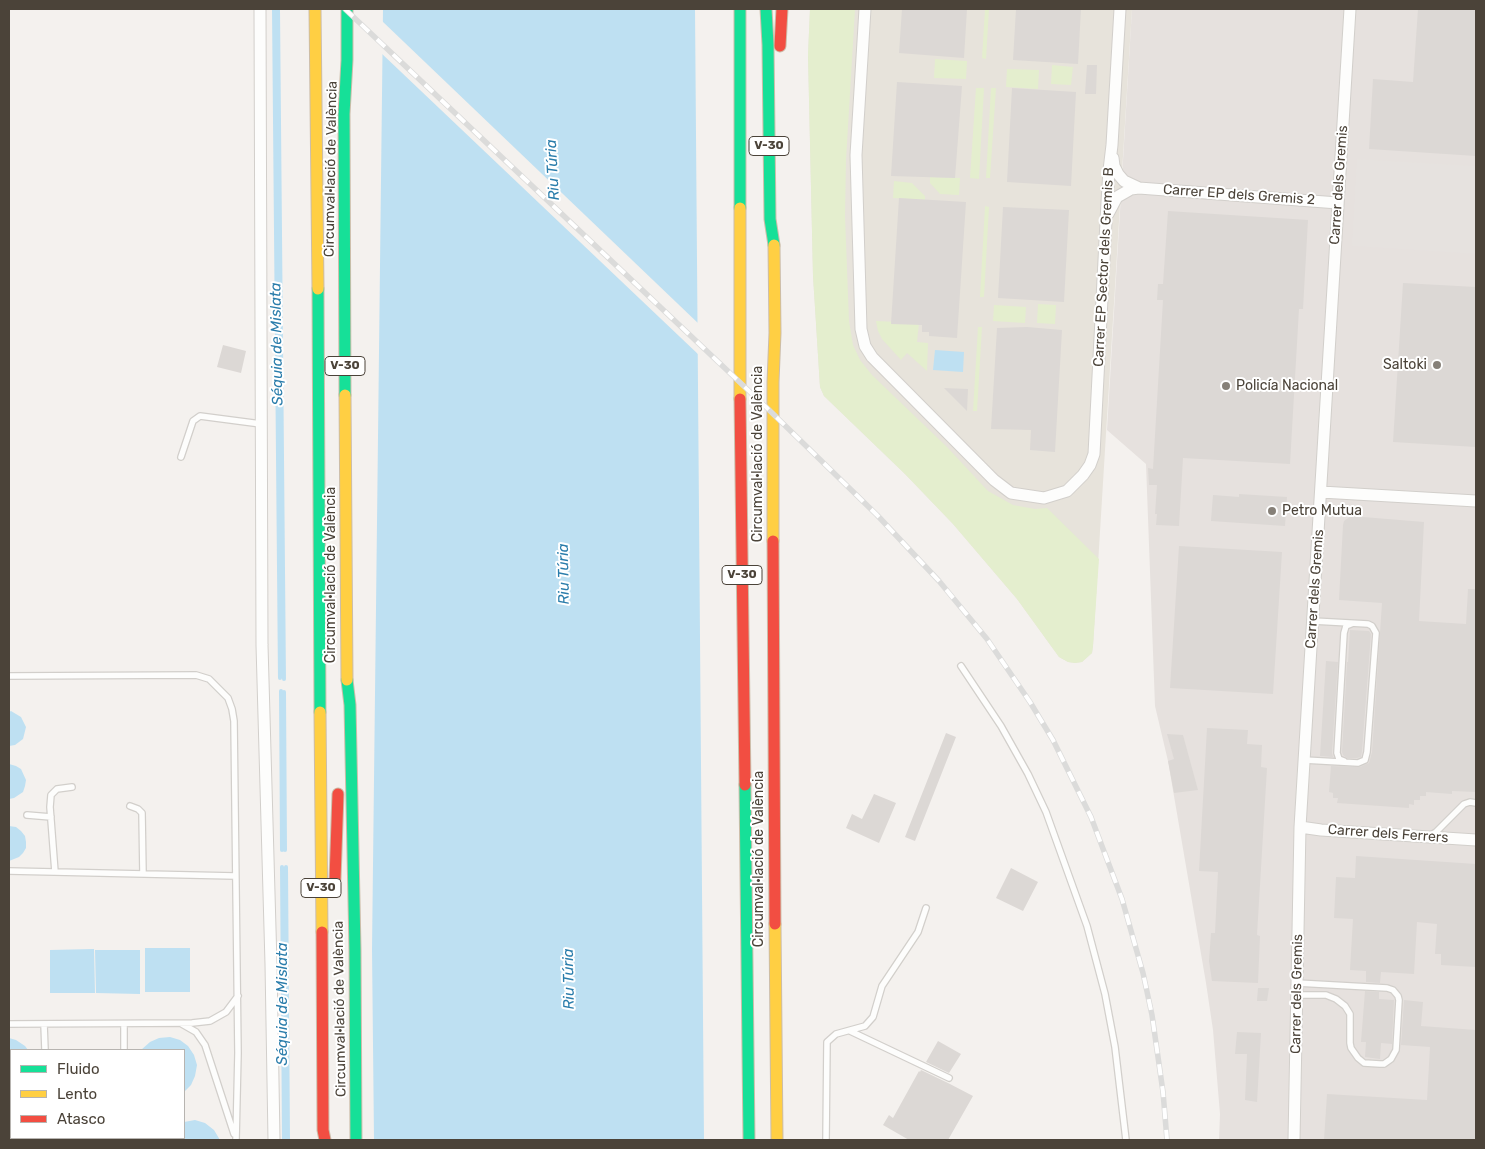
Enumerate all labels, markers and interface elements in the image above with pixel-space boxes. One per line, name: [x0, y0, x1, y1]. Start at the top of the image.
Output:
street label: Circumval·lació de València: [321, 81, 341, 257]
street label: Carrer dels Gremis: [1326, 125, 1352, 245]
road number: V-30: [749, 136, 789, 156]
water label: Riu Túria: [542, 139, 564, 201]
street label: Carrer EP Sector dels Gremis B: [1090, 167, 1118, 367]
street label: Carrer EP dels Gremis 2: [1162, 181, 1316, 209]
water label: Séquia de Mislata: [267, 282, 287, 406]
road number: V-30: [325, 356, 365, 376]
place label: Saltoki: [1383, 357, 1427, 373]
marker: Saltoki: [1431, 359, 1443, 371]
street label: Circumval·lació de València: [750, 366, 766, 542]
place label: Policía Nacional: [1236, 378, 1338, 394]
marker: Policía Nacional: [1220, 380, 1232, 392]
street label: Circumval·lació de València: [323, 487, 339, 663]
place label: Petro Mutua: [1282, 503, 1362, 519]
marker: Petro Mutua: [1266, 505, 1278, 517]
street label: Carrer dels Gremis: [1302, 529, 1328, 649]
water label: Riu Túria: [554, 543, 574, 605]
road number: V-30: [722, 566, 762, 584]
street label: Circumval·lació de València: [751, 771, 767, 947]
street label: Carrer dels Ferrers: [1327, 821, 1449, 847]
road number: V-30: [301, 878, 341, 898]
street label: Circumval·lació de València: [330, 921, 350, 1097]
street label: Carrer dels Gremis: [1288, 934, 1306, 1054]
water label: Séquia de Mislata: [274, 942, 292, 1066]
water label: Riu Túria: [559, 948, 579, 1010]
legend: [10, 1049, 185, 1139]
text: Fluido: [57, 1060, 100, 1078]
text: Lento: [57, 1085, 97, 1103]
text: Atasco: [57, 1110, 105, 1128]

